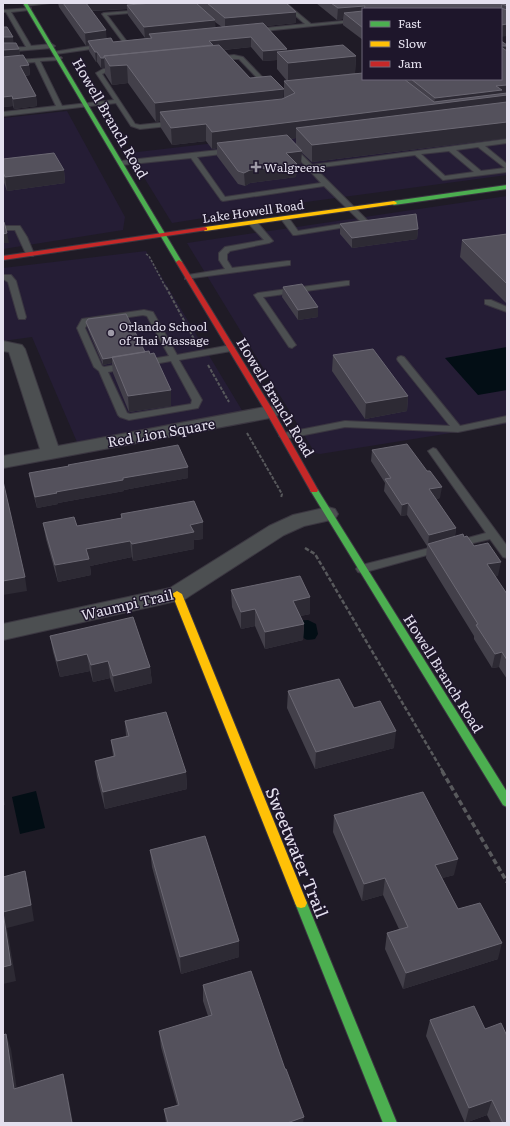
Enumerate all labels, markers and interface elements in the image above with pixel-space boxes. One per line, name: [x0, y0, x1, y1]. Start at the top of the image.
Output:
legend: [362, 8, 502, 80]
text: Fast: [398, 14, 422, 32]
text: Slow: [398, 34, 427, 52]
street label: Howell Branch Road: [68, 54, 154, 182]
text: Jam: [398, 54, 423, 72]
place label: Walgreens: [264, 158, 326, 176]
marker: Walgreens: [251, 162, 261, 172]
street label: Lake Howell Road: [201, 195, 306, 227]
place label: Orlando School of Thai Massage: [119, 317, 209, 349]
marker: Orlando School of Thai Massage: [106, 328, 116, 338]
street label: Howell Branch Road: [232, 334, 320, 461]
street label: Red Lion Square: [106, 413, 216, 451]
street label: Waumpi Trail: [79, 584, 175, 624]
street label: Howell Branch Road: [399, 610, 489, 736]
street label: Sweetwater Trail: [260, 783, 336, 921]

